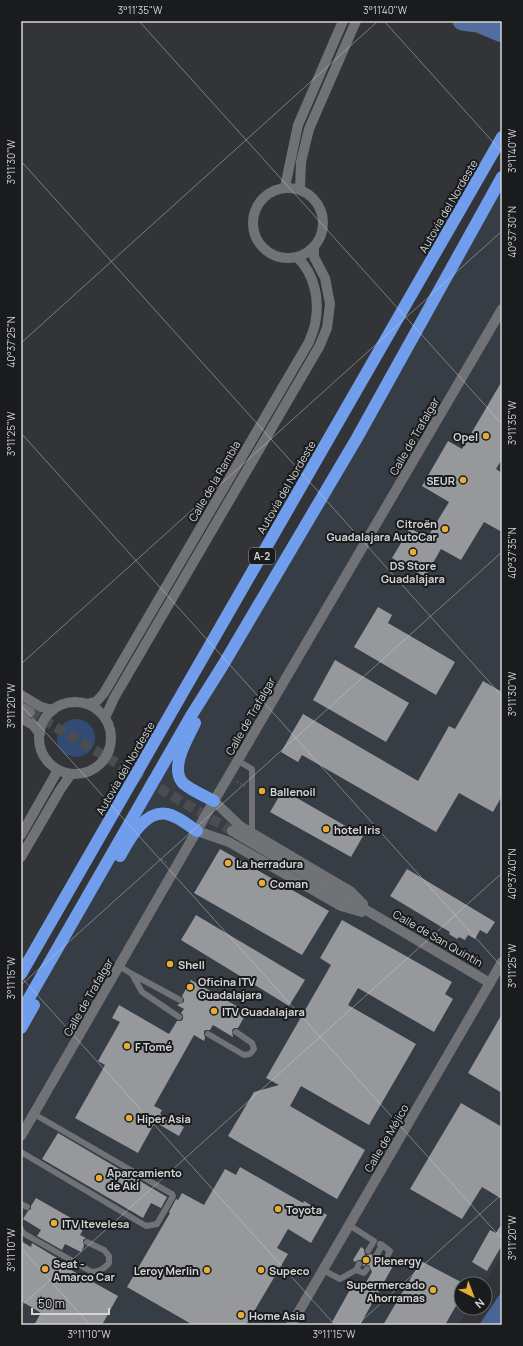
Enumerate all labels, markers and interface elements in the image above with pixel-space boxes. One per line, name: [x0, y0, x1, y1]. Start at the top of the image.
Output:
text: 3°11'35"W: [118, 3, 163, 17]
text: 3°11'40"W: [363, 3, 408, 17]
text: 3°11'40"W: [505, 128, 519, 173]
text: 3°11'30"W: [4, 139, 18, 184]
street label: Autovía del Nordeste: [415, 156, 481, 255]
text: 40°37'30"N: [505, 206, 519, 258]
text: 40°37'25"N: [4, 316, 18, 368]
street label: Calle de Trafalgar: [386, 394, 442, 478]
text: 3°11'35"W: [505, 400, 519, 445]
text: 3°11'25"W: [4, 411, 18, 456]
place label: Opel: [453, 429, 478, 444]
marker: Opel: [481, 431, 491, 441]
street label: Autovía del Nordeste: [253, 437, 319, 536]
street label: Calle de la Rambla: [185, 438, 243, 524]
place label: SEUR: [426, 473, 455, 488]
marker: SEUR: [458, 475, 468, 485]
place label: Citroën Guadalajara AutoCar: [327, 516, 438, 544]
marker: Citroën Guadalajara AutoCar: [440, 524, 450, 534]
text: 40°37'35"N: [505, 527, 519, 579]
marker: DS Store Guadalajara: [408, 547, 418, 557]
road number: A-2: [249, 548, 275, 564]
place label: DS Store Guadalajara: [381, 558, 445, 586]
text: 3°11'30"W: [505, 671, 519, 716]
street label: Calle de Trafalgar: [222, 674, 278, 758]
text: 3°11'20"W: [4, 683, 18, 729]
street label: Autovía del Nordeste: [92, 718, 158, 817]
place label: Ballenoil: [270, 784, 316, 799]
marker: Ballenoil: [257, 786, 267, 796]
place label: hotel Iris: [334, 822, 381, 837]
marker: hotel Iris: [321, 824, 331, 834]
text: 40°37'40"N: [505, 848, 519, 899]
place label: La herradura: [236, 856, 303, 871]
marker: La herradura: [223, 858, 233, 868]
place label: Coman: [270, 876, 308, 891]
marker: Coman: [257, 878, 267, 888]
street label: Calle de San Quintín: [390, 906, 486, 970]
text: 3°11'25"W: [505, 943, 519, 988]
street label: Calle de Trafalgar: [60, 955, 116, 1039]
text: 3°11'15"W: [4, 956, 18, 999]
place label: Shell: [178, 957, 205, 972]
marker: Shell: [165, 959, 175, 969]
place label: Oficina ITV Guadalajara: [198, 974, 262, 1002]
marker: Oficina ITV Guadalajara: [185, 982, 195, 992]
place label: ITV Guadalajara: [222, 1004, 305, 1019]
marker: ITV Guadalajara: [209, 1006, 219, 1016]
place label: F Tomé: [135, 1039, 172, 1054]
marker: F Tomé: [122, 1041, 132, 1051]
street label: Calle de Méjico: [360, 1101, 412, 1175]
place label: Hiper Asia: [137, 1111, 191, 1126]
marker: Hiper Asia: [124, 1113, 134, 1123]
place label: Aparcamiento de AkÍ: [107, 1165, 182, 1193]
marker: Aparcamiento de AkÍ: [94, 1173, 104, 1183]
place label: Toyota: [286, 1202, 322, 1217]
marker: Toyota: [273, 1204, 283, 1214]
text: 3°11'20"W: [505, 1215, 519, 1261]
place label: ITV Itevelesa: [62, 1216, 129, 1231]
marker: ITV Itevelesa: [49, 1218, 59, 1228]
text: 3°11'10"W: [4, 1228, 18, 1272]
place label: Plenergy: [374, 1253, 422, 1268]
marker: Plenergy: [361, 1255, 371, 1265]
place label: Seat - Amarco Car: [53, 1256, 116, 1284]
place label: Leroy Merlin: [134, 1263, 199, 1278]
place label: Supeco: [269, 1263, 310, 1278]
marker: Seat - Amarco Car: [40, 1264, 50, 1274]
marker: Leroy Merlin: [202, 1265, 212, 1275]
marker: Supeco: [256, 1265, 266, 1275]
north arrow: [453, 1276, 493, 1316]
place label: Supermercado Ahorramas: [346, 1277, 425, 1305]
marker: Supermercado Ahorramas: [428, 1285, 438, 1295]
scale bar: [32, 1290, 109, 1316]
text: 50 m: [38, 1295, 65, 1312]
text: N: [472, 1296, 488, 1312]
place label: Home Asia: [249, 1308, 305, 1323]
marker: Home Asia: [236, 1310, 246, 1320]
text: 3°11'10"W: [67, 1327, 111, 1341]
text: 3°11'15"W: [313, 1327, 356, 1341]

